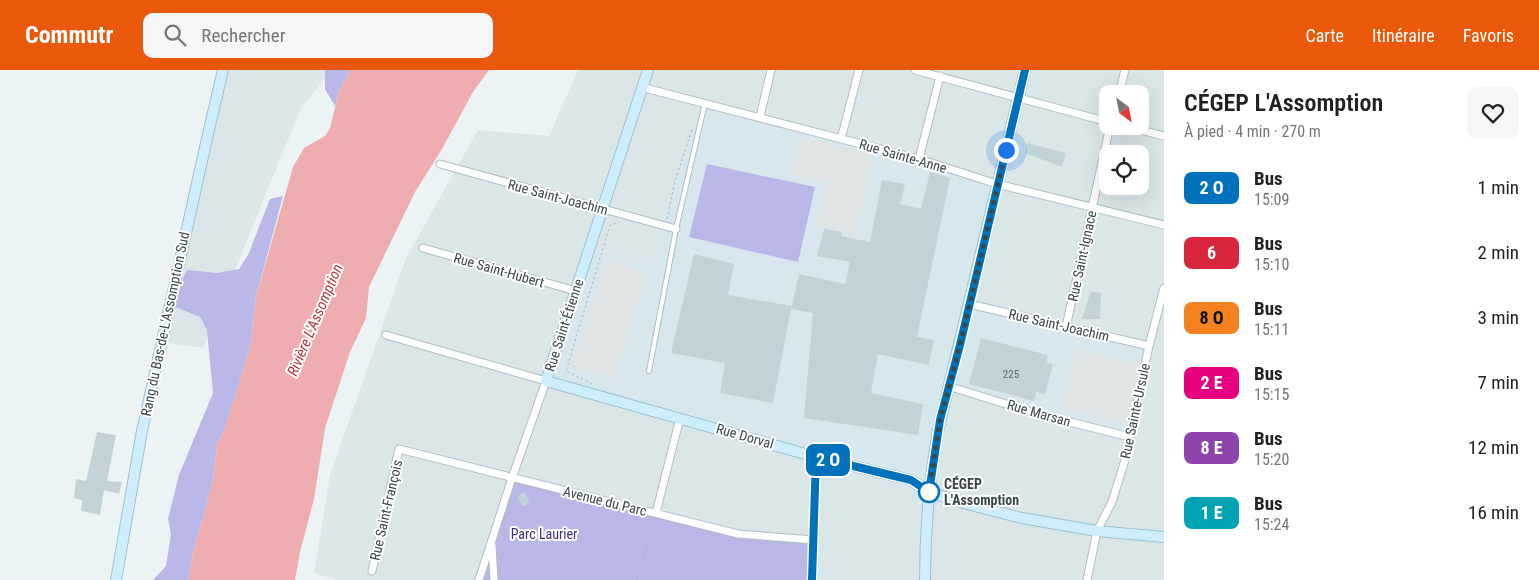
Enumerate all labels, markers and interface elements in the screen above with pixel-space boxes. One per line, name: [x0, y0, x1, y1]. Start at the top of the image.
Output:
search box: [143, 13, 493, 58]
text: Commutr: [25, 21, 113, 49]
icon: search: [161, 21, 189, 49]
text: Rechercher: [201, 24, 285, 47]
text: Carte: [1305, 25, 1344, 46]
text: Itinéraire: [1372, 25, 1435, 46]
text: Favoris: [1463, 25, 1514, 46]
north arrow: [1099, 85, 1149, 135]
map controls: [1099, 85, 1149, 195]
button: heart: [1467, 87, 1519, 139]
text: CÉGEP L'Assomption: [1184, 89, 1383, 117]
text: À pied · 4 min · 270 m: [1184, 122, 1321, 141]
street label: Rue Sainte-Anne: [857, 136, 949, 176]
your location: [994, 138, 1019, 163]
button: locate: [1099, 145, 1149, 195]
text: Bus: [1254, 167, 1283, 190]
street label: Rue Saint-Joachim: [506, 176, 610, 218]
text: 1 min: [1477, 176, 1519, 199]
text: 2 O: [1199, 177, 1224, 198]
text: 15:09: [1254, 190, 1289, 209]
street label: Rue Saint-Ignace: [1065, 209, 1100, 303]
street label: Rang du Bas-de-L'Assomption Sud: [138, 230, 192, 418]
text: Bus: [1254, 232, 1283, 255]
text: 2 min: [1477, 241, 1519, 264]
text: 6: [1207, 242, 1216, 263]
street label: Rue Saint-Hubert: [452, 249, 546, 291]
text: 15:10: [1254, 255, 1289, 274]
water label: Rivière L'Assomption: [283, 261, 347, 379]
street label: Rue Saint-Étienne: [541, 276, 587, 373]
text: Bus: [1254, 297, 1283, 320]
street label: Rue Saint-Joachim: [1007, 306, 1111, 344]
text: 3 min: [1477, 306, 1519, 329]
text: 8 O: [1199, 307, 1224, 328]
text: 15:11: [1254, 320, 1289, 339]
street label: Rue Sainte-Ursule: [1117, 361, 1153, 460]
text: Bus: [1254, 362, 1283, 385]
house number: 225: [1003, 368, 1019, 381]
text: 7 min: [1477, 371, 1519, 394]
text: 2 E: [1200, 372, 1223, 393]
text: 15:15: [1254, 385, 1289, 404]
street label: Rue Marsan: [1005, 396, 1073, 430]
street label: Rue Dorval: [714, 420, 776, 452]
text: Bus: [1254, 427, 1283, 450]
text: 12 min: [1468, 436, 1519, 459]
text: 8 E: [1200, 437, 1223, 458]
line badge: 2 O: [799, 444, 857, 476]
text: 2 O: [816, 449, 840, 470]
text: 15:20: [1254, 450, 1289, 469]
street label: Rue Saint-François: [367, 458, 405, 562]
place label: CÉGEP L'Assomption: [944, 475, 1019, 508]
marker: CÉGEP L'Assomption: [918, 481, 940, 503]
street label: Avenue du Parc: [562, 483, 648, 519]
text: Bus: [1254, 492, 1283, 515]
text: 16 min: [1468, 501, 1519, 524]
text: 1 E: [1200, 502, 1223, 523]
text: 15:24: [1254, 515, 1289, 534]
park label: Parc Laurier: [511, 526, 577, 542]

